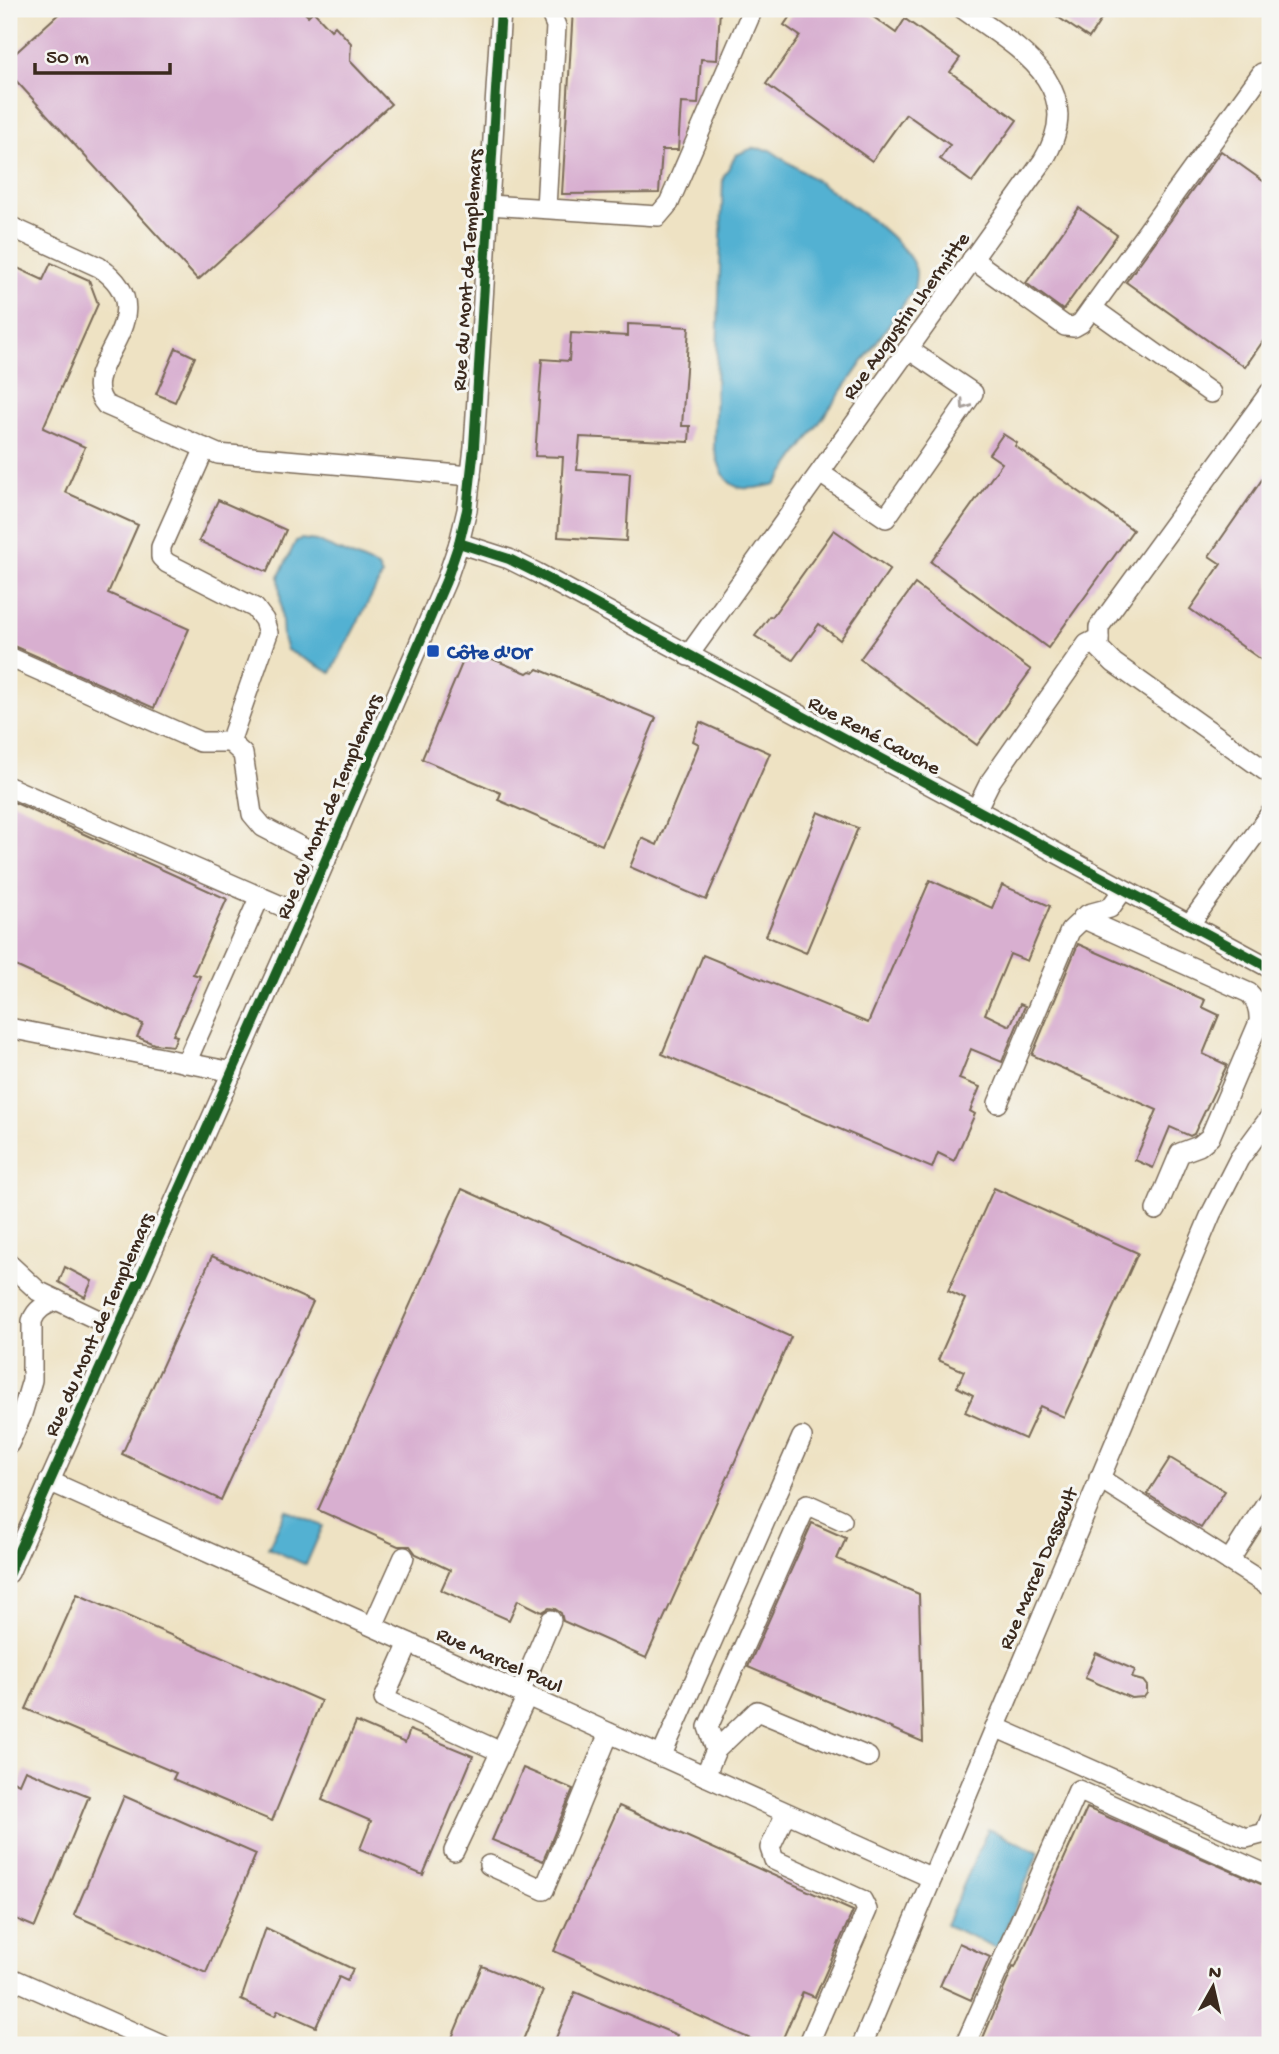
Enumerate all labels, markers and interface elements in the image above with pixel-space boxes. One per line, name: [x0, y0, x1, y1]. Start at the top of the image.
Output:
scale bar: [35, 32, 170, 76]
text: 50 m: [46, 47, 89, 72]
street label: Rue du Mont de Templemars: [449, 147, 490, 392]
street label: Rue Augustin Lhermitte: [839, 227, 978, 406]
one-way arrow: [960, 397, 973, 410]
place label: Côte d'Or: [446, 642, 534, 667]
marker: Côte d'Or: [425, 643, 441, 659]
street label: Rue du Mont de Templemars: [272, 690, 391, 924]
street label: Rue René Cauche: [803, 692, 945, 783]
street label: Rue du Mont de Templemars: [41, 1209, 162, 1441]
street label: Rue Marcel Dassault: [995, 1482, 1087, 1654]
street label: Rue Marcel Paul: [432, 1623, 566, 1701]
north arrow: [1178, 1952, 1248, 2022]
text: N: [1207, 1961, 1223, 1986]

